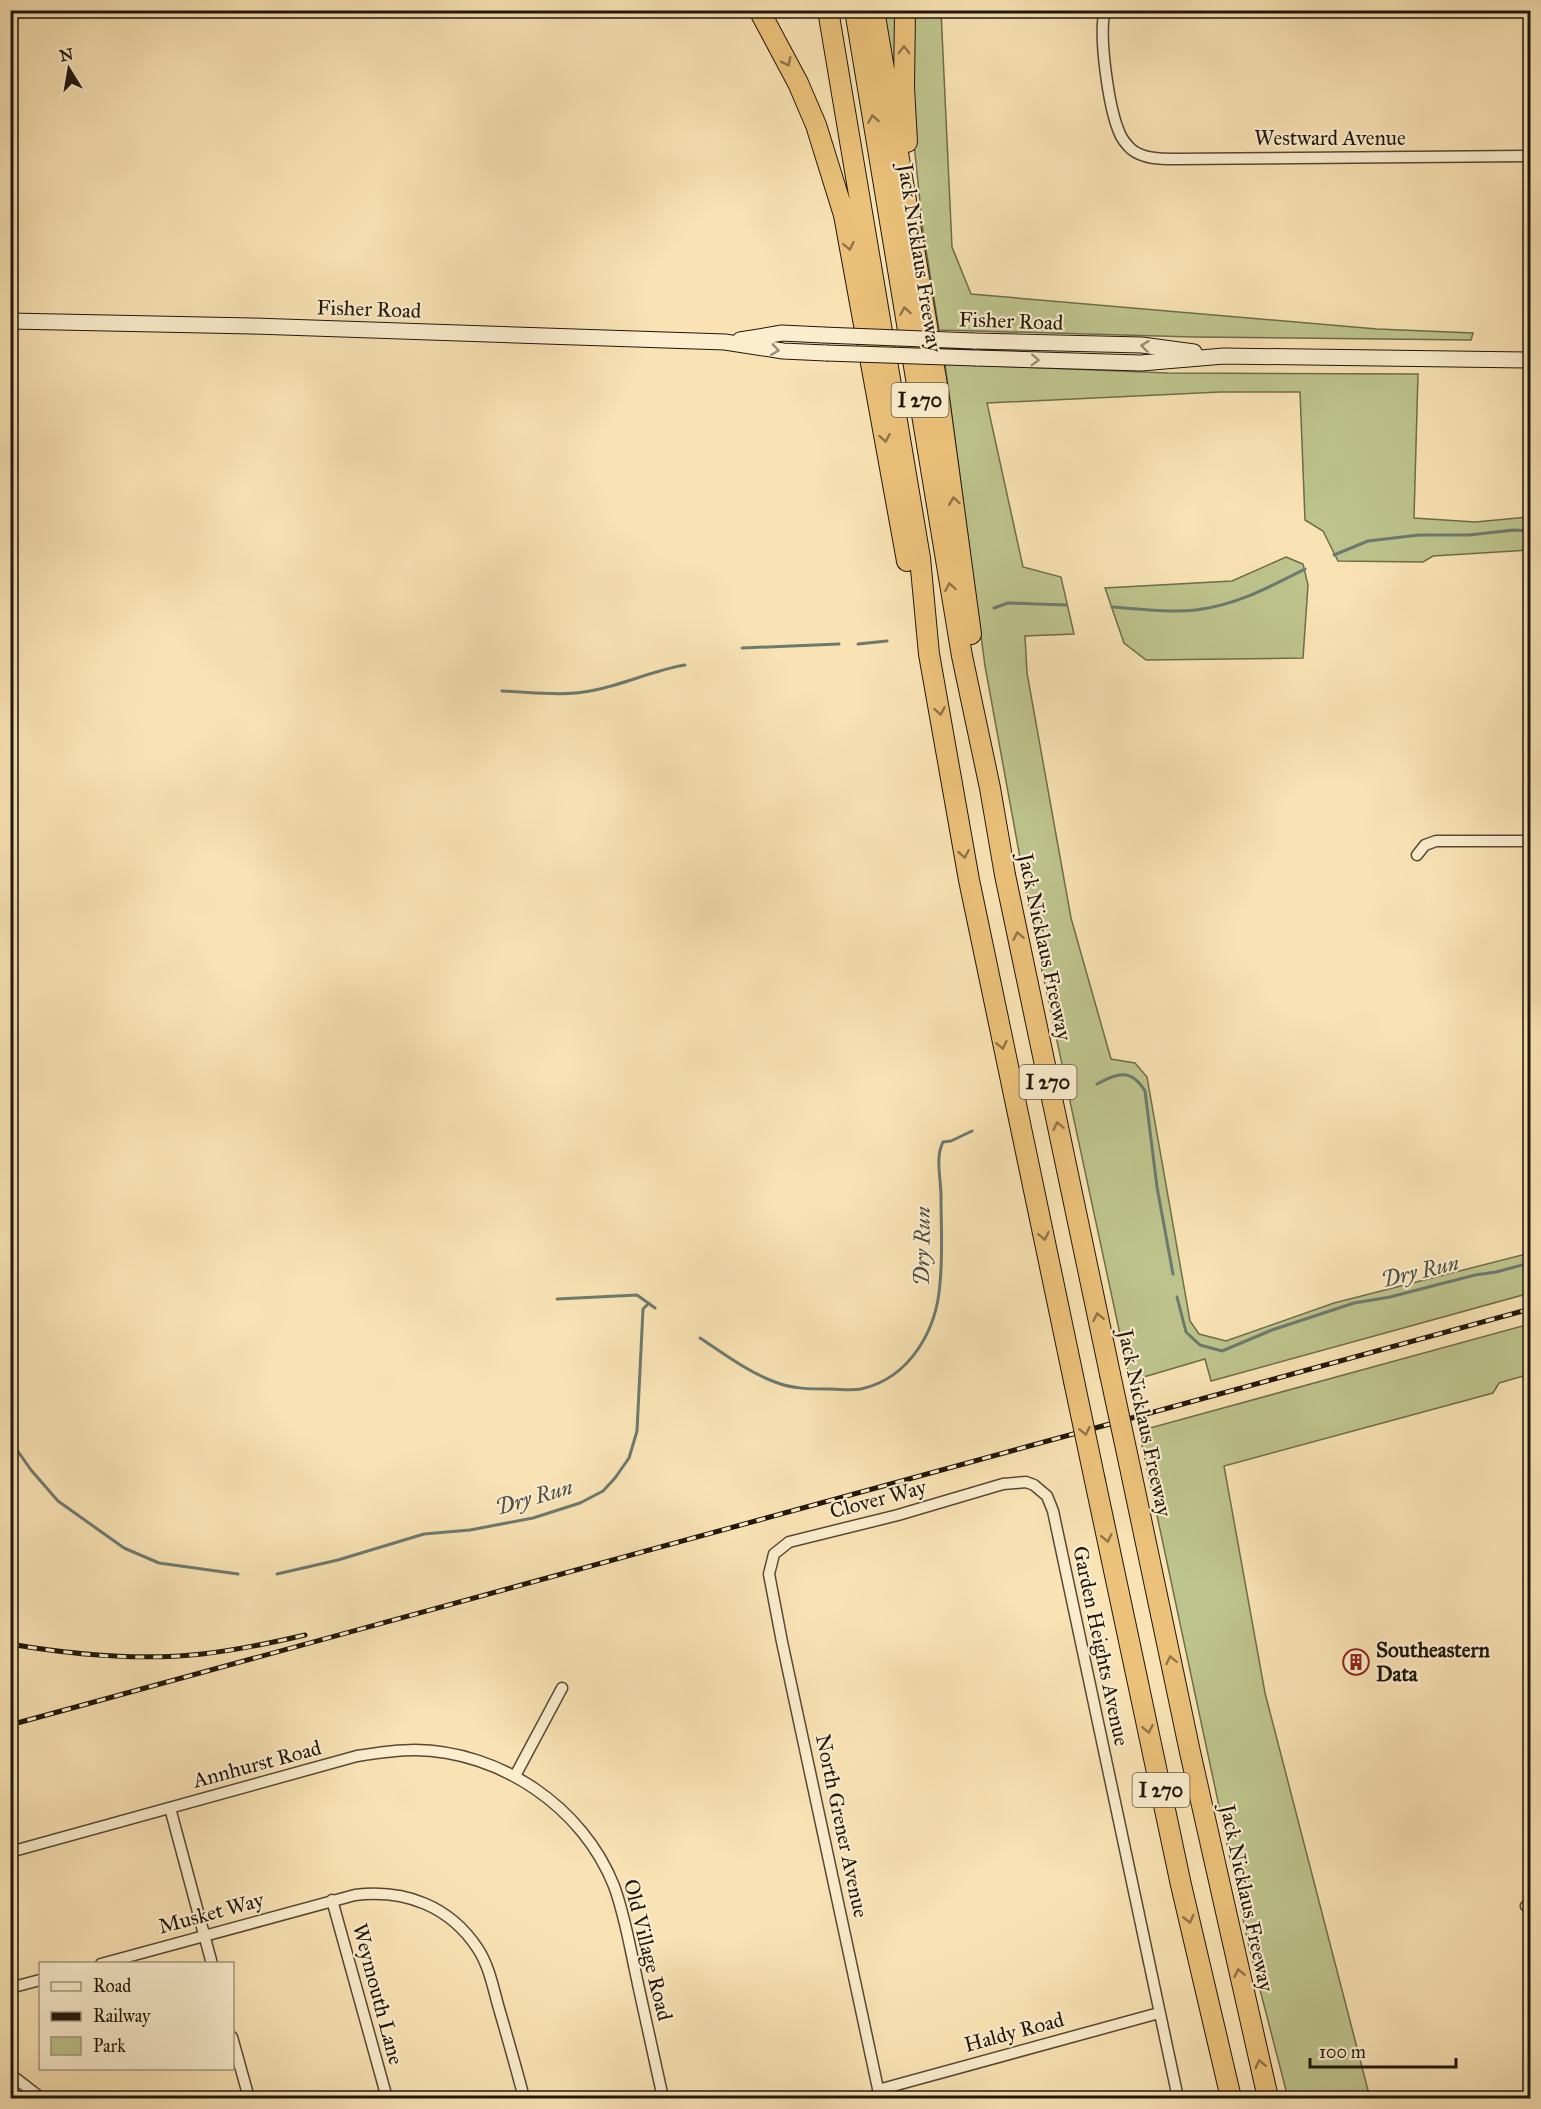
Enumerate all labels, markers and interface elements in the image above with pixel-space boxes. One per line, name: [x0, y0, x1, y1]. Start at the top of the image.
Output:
north arrow: [39, 39, 99, 99]
text: N: [58, 44, 75, 65]
one-way arrow: [898, 46, 910, 55]
one-way arrow: [780, 55, 792, 66]
one-way arrow: [867, 114, 880, 124]
street label: Westward Avenue: [1254, 125, 1406, 151]
street label: Jack Nicklaus Freeway: [892, 160, 948, 355]
one-way arrow: [843, 241, 855, 251]
street label: Fisher Road: [316, 294, 422, 324]
street label: Fisher Road: [958, 306, 1064, 336]
one-way arrow: [899, 307, 912, 317]
one-way arrow: [1140, 340, 1150, 353]
one-way arrow: [771, 343, 780, 355]
one-way arrow: [1030, 354, 1039, 366]
road number: I 270: [892, 383, 948, 417]
one-way arrow: [878, 432, 891, 442]
one-way arrow: [948, 496, 960, 506]
one-way arrow: [944, 582, 957, 592]
one-way arrow: [933, 706, 946, 716]
street label: Jack Nicklaus Freeway: [1012, 849, 1078, 1044]
one-way arrow: [958, 850, 970, 859]
one-way arrow: [1012, 931, 1025, 941]
one-way arrow: [995, 1040, 1008, 1050]
road number: I 270: [1020, 1065, 1076, 1099]
one-way arrow: [1052, 1122, 1065, 1132]
water label: Dry Run: [908, 1206, 936, 1286]
one-way arrow: [1036, 1231, 1049, 1241]
water label: Dry Run: [1378, 1249, 1462, 1293]
one-way arrow: [1092, 1312, 1105, 1322]
street label: Jack Nicklaus Freeway: [1112, 1325, 1178, 1520]
one-way arrow: [1078, 1426, 1091, 1436]
water label: Dry Run: [492, 1473, 576, 1521]
street label: Clover Way: [827, 1473, 930, 1524]
one-way arrow: [1100, 1533, 1113, 1543]
street label: Garden Heights Avenue: [1067, 1544, 1135, 1749]
place label: Southeastern Data: [1376, 1637, 1490, 1687]
building icon: Southeastern Data: [1341, 1647, 1371, 1677]
one-way arrow: [1165, 1655, 1178, 1665]
one-way arrow: [1140, 1723, 1153, 1733]
street label: North Grener Avenue: [810, 1732, 874, 1920]
street label: Annhurst Road: [189, 1734, 324, 1794]
road number: I 270: [1132, 1773, 1190, 1807]
street label: Jack Nicklaus Freeway: [1214, 1800, 1280, 1995]
street label: Old Village Road: [618, 1876, 678, 2024]
street label: Musket Way: [156, 1886, 268, 1940]
one-way arrow: [1181, 1914, 1194, 1924]
street label: Weymouth Lane: [347, 1921, 409, 2068]
legend: [39, 1962, 234, 2070]
one-way arrow: [1233, 1968, 1246, 1978]
text: Road: [93, 1975, 131, 1997]
text: Railway: [93, 2005, 151, 2027]
street label: Haldy Road: [961, 2006, 1067, 2058]
scale bar: [1310, 2031, 1456, 2069]
text: Park: [93, 2035, 126, 2057]
text: 100 m: [1319, 2041, 1366, 2063]
one-way arrow: [1254, 2060, 1267, 2070]

